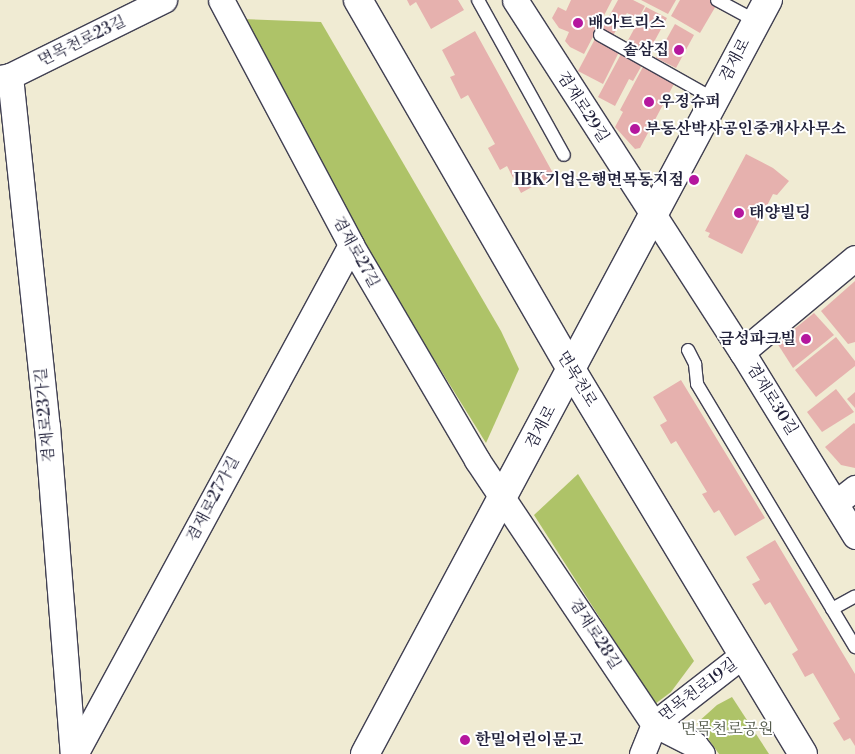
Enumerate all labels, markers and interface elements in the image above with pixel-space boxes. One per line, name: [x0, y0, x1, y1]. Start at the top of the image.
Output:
street label: 면목천로23길: [35, 11, 129, 71]
place label: 배아트리스: [588, 13, 665, 33]
marker: 배아트리스: [572, 17, 584, 29]
street label: 겸재로: [716, 35, 754, 85]
place label: 솥삼집: [623, 40, 669, 60]
marker: 솥삼집: [673, 44, 685, 56]
street label: 겸재로29길: [553, 68, 613, 146]
place label: 우정슈퍼: [659, 92, 721, 112]
marker: 우정슈퍼: [643, 96, 655, 108]
place label: 부동산박사공인중개사사무소: [645, 119, 846, 139]
marker: 부동산박사공인중개사사무소: [629, 123, 641, 135]
place label: IBK기업은행면목동지점: [514, 170, 684, 190]
marker: IBK기업은행면목동지점: [688, 174, 700, 186]
place label: 태양빌딩: [749, 203, 811, 223]
marker: 태양빌딩: [733, 207, 745, 219]
street label: 겸재로27길: [328, 213, 384, 291]
place label: 금성파크빌: [719, 329, 796, 349]
marker: 금성파크빌: [800, 333, 812, 345]
street label: 면목천로: [553, 348, 601, 410]
street label: 겸재로30길: [742, 359, 802, 439]
street label: 겸재로23가길: [31, 367, 59, 463]
street label: 겸재로: [522, 402, 560, 452]
street label: 겸재로27가길: [182, 453, 244, 545]
street label: 겸재로28길: [565, 595, 625, 673]
street label: 면목천로19길: [655, 654, 741, 726]
park label: 면목천로공원: [681, 719, 773, 739]
place label: 한밀어린이문고: [475, 730, 583, 750]
marker: 한밀어린이문고: [459, 734, 471, 746]

